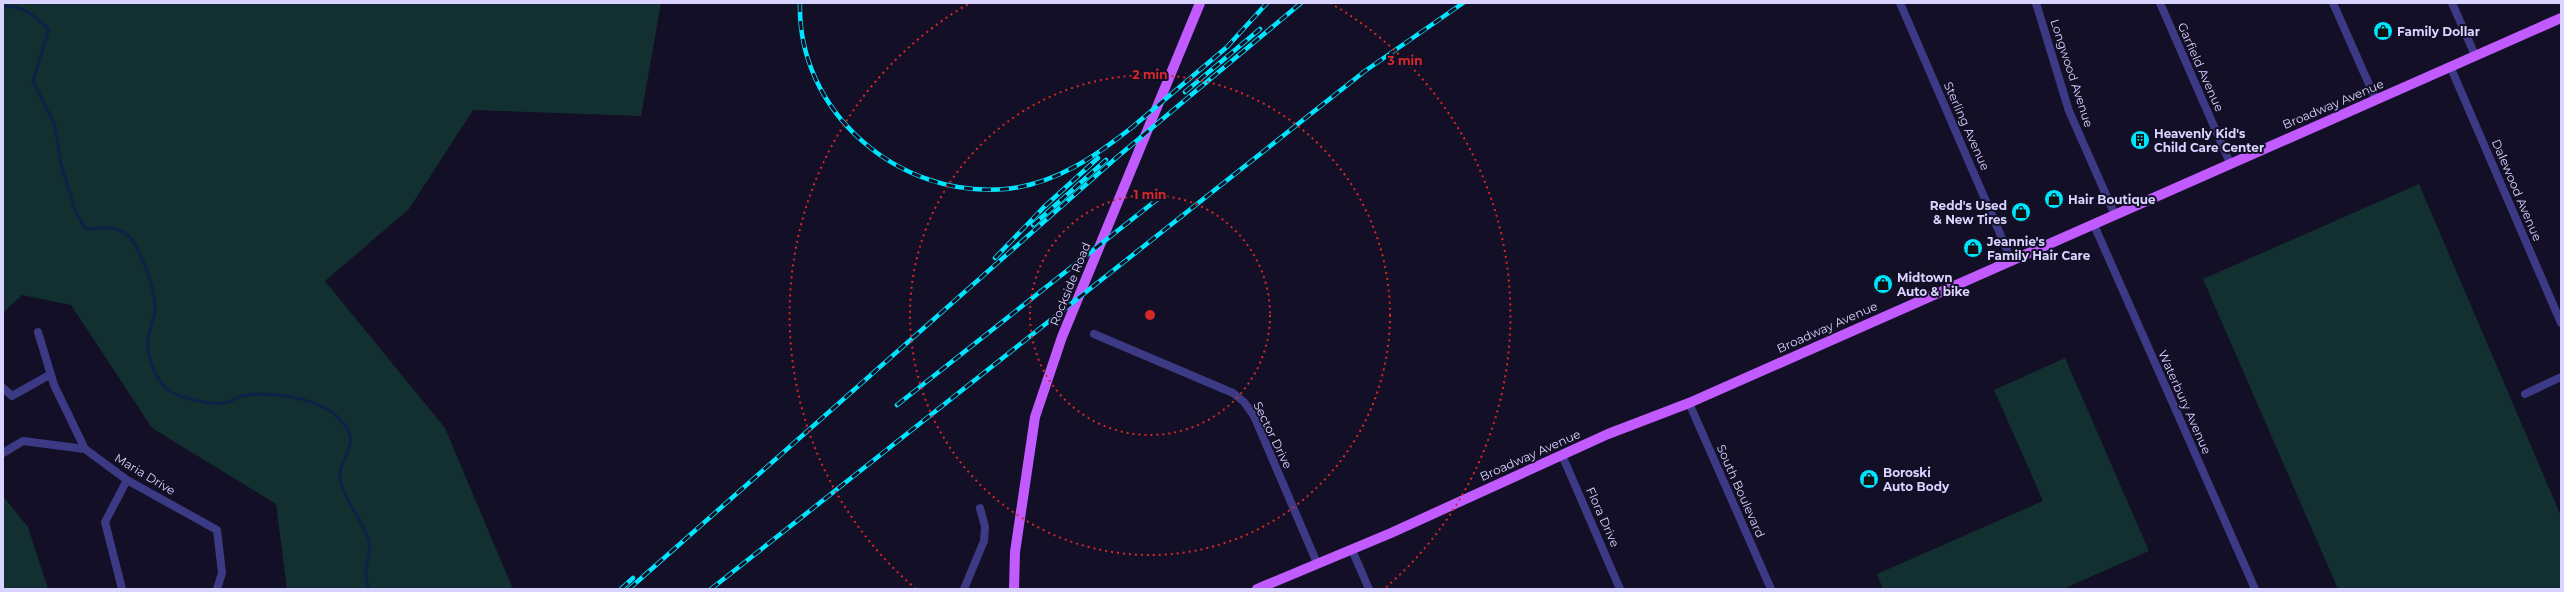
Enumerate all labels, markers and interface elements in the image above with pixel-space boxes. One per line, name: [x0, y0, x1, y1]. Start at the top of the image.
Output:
street label: Longwood Avenue: [2047, 17, 2097, 129]
street label: Garfield Avenue: [2175, 20, 2227, 114]
shop icon: Family Dollar: [2372, 20, 2394, 42]
place label: Family Dollar: [2397, 24, 2480, 39]
text: 3 min: [1387, 53, 1423, 68]
text: 2 min: [1133, 67, 1167, 82]
street label: Broadway Avenue: [2280, 76, 2386, 132]
street label: Sterling Avenue: [1941, 79, 1993, 173]
place label: Heavenly Kid's Child Care Center: [2154, 126, 2264, 155]
building icon: Heavenly Kid's Child Care Center: [2129, 129, 2151, 151]
street label: Dalewood Avenue: [2489, 137, 2545, 243]
text: 1 min: [1134, 187, 1166, 202]
shop icon: Hair Boutique: [2043, 188, 2065, 210]
place label: Hair Boutique: [2068, 192, 2156, 207]
place label: Redd's Used & New Tires: [1930, 198, 2008, 227]
shop icon: Redd's Used & New Tires: [2010, 201, 2032, 223]
place label: Jeannie's Family Hair Care: [1986, 234, 2091, 263]
shop icon: Jeannie's Family Hair Care: [1962, 237, 1984, 259]
street label: Rockside Road: [1046, 240, 1094, 328]
place label: Midtown Auto & bike: [1896, 270, 1970, 299]
shop icon: Midtown Auto & bike: [1872, 273, 1894, 295]
street label: Broadway Avenue: [1774, 298, 1880, 356]
centre of rings: [1143, 308, 1157, 322]
street label: Waterbury Avenue: [2155, 348, 2215, 456]
street label: Sector Drive: [1250, 399, 1296, 471]
street label: Broadway Avenue: [1477, 426, 1583, 484]
street label: South Boulevard: [1714, 442, 1768, 540]
street label: Maria Drive: [112, 450, 178, 498]
place label: Boroski Auto Body: [1882, 465, 1950, 494]
shop icon: Boroski Auto Body: [1858, 468, 1880, 490]
street label: Flora Drive: [1583, 485, 1623, 549]

